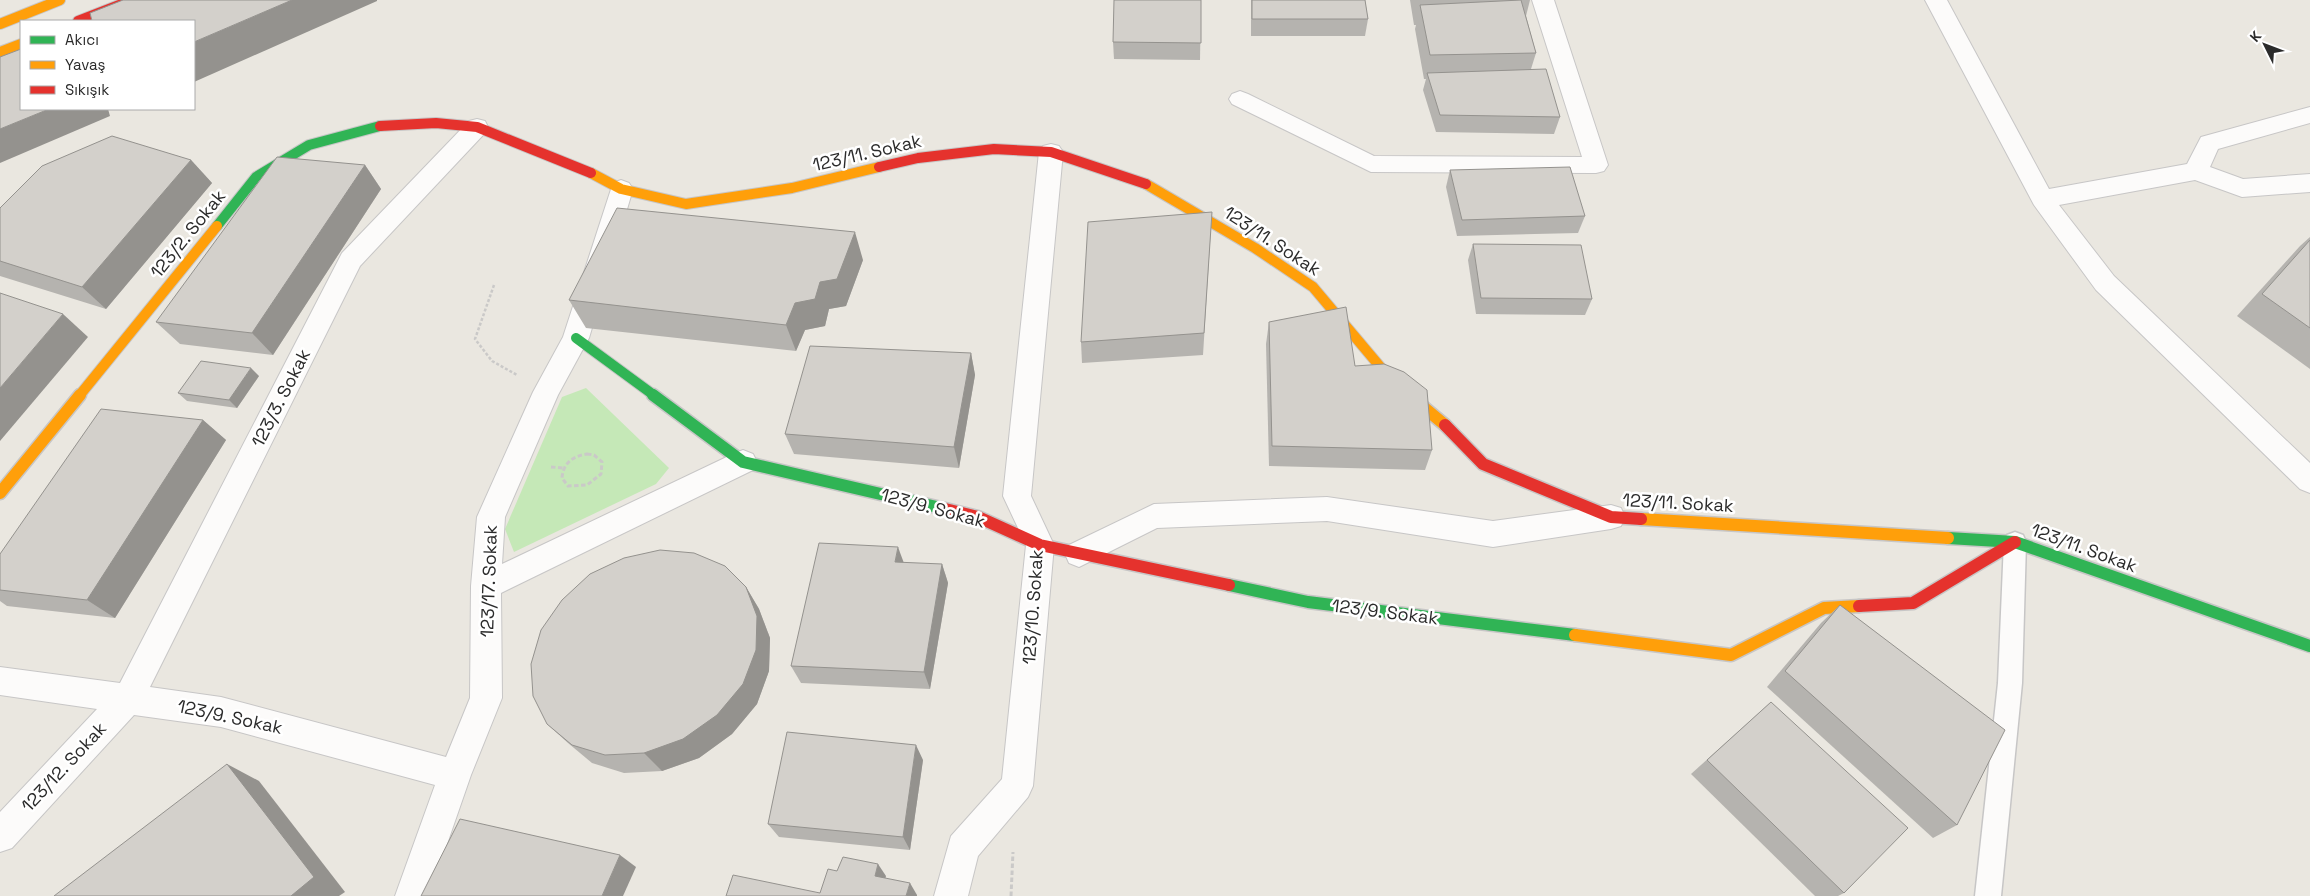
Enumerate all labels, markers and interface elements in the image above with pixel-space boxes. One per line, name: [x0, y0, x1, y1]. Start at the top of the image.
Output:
legend: [20, 20, 195, 110]
north arrow: [2240, 20, 2290, 70]
text: K: [2246, 27, 2265, 46]
text: Akıcı: [65, 30, 99, 49]
text: Yavaş: [65, 55, 106, 74]
text: Sıkışık: [65, 80, 109, 99]
street label: 123/11. Sokak: [810, 129, 924, 176]
street label: 123/2. Sokak: [145, 185, 230, 282]
street label: 123/11. Sokak: [1219, 201, 1325, 281]
street label: 123/3. Sokak: [246, 345, 315, 451]
street label: 123/9. Sokak: [878, 483, 988, 533]
street label: 123/11. Sokak: [1622, 488, 1734, 517]
street label: 123/11. Sokak: [2028, 518, 2141, 577]
street label: 123/17. Sokak: [475, 524, 502, 638]
street label: 123/10. Sokak: [1017, 549, 1048, 665]
street label: 123/9. Sokak: [1331, 594, 1440, 629]
street label: 123/9. Sokak: [175, 694, 285, 739]
street label: 123/12. Sokak: [16, 717, 111, 816]

